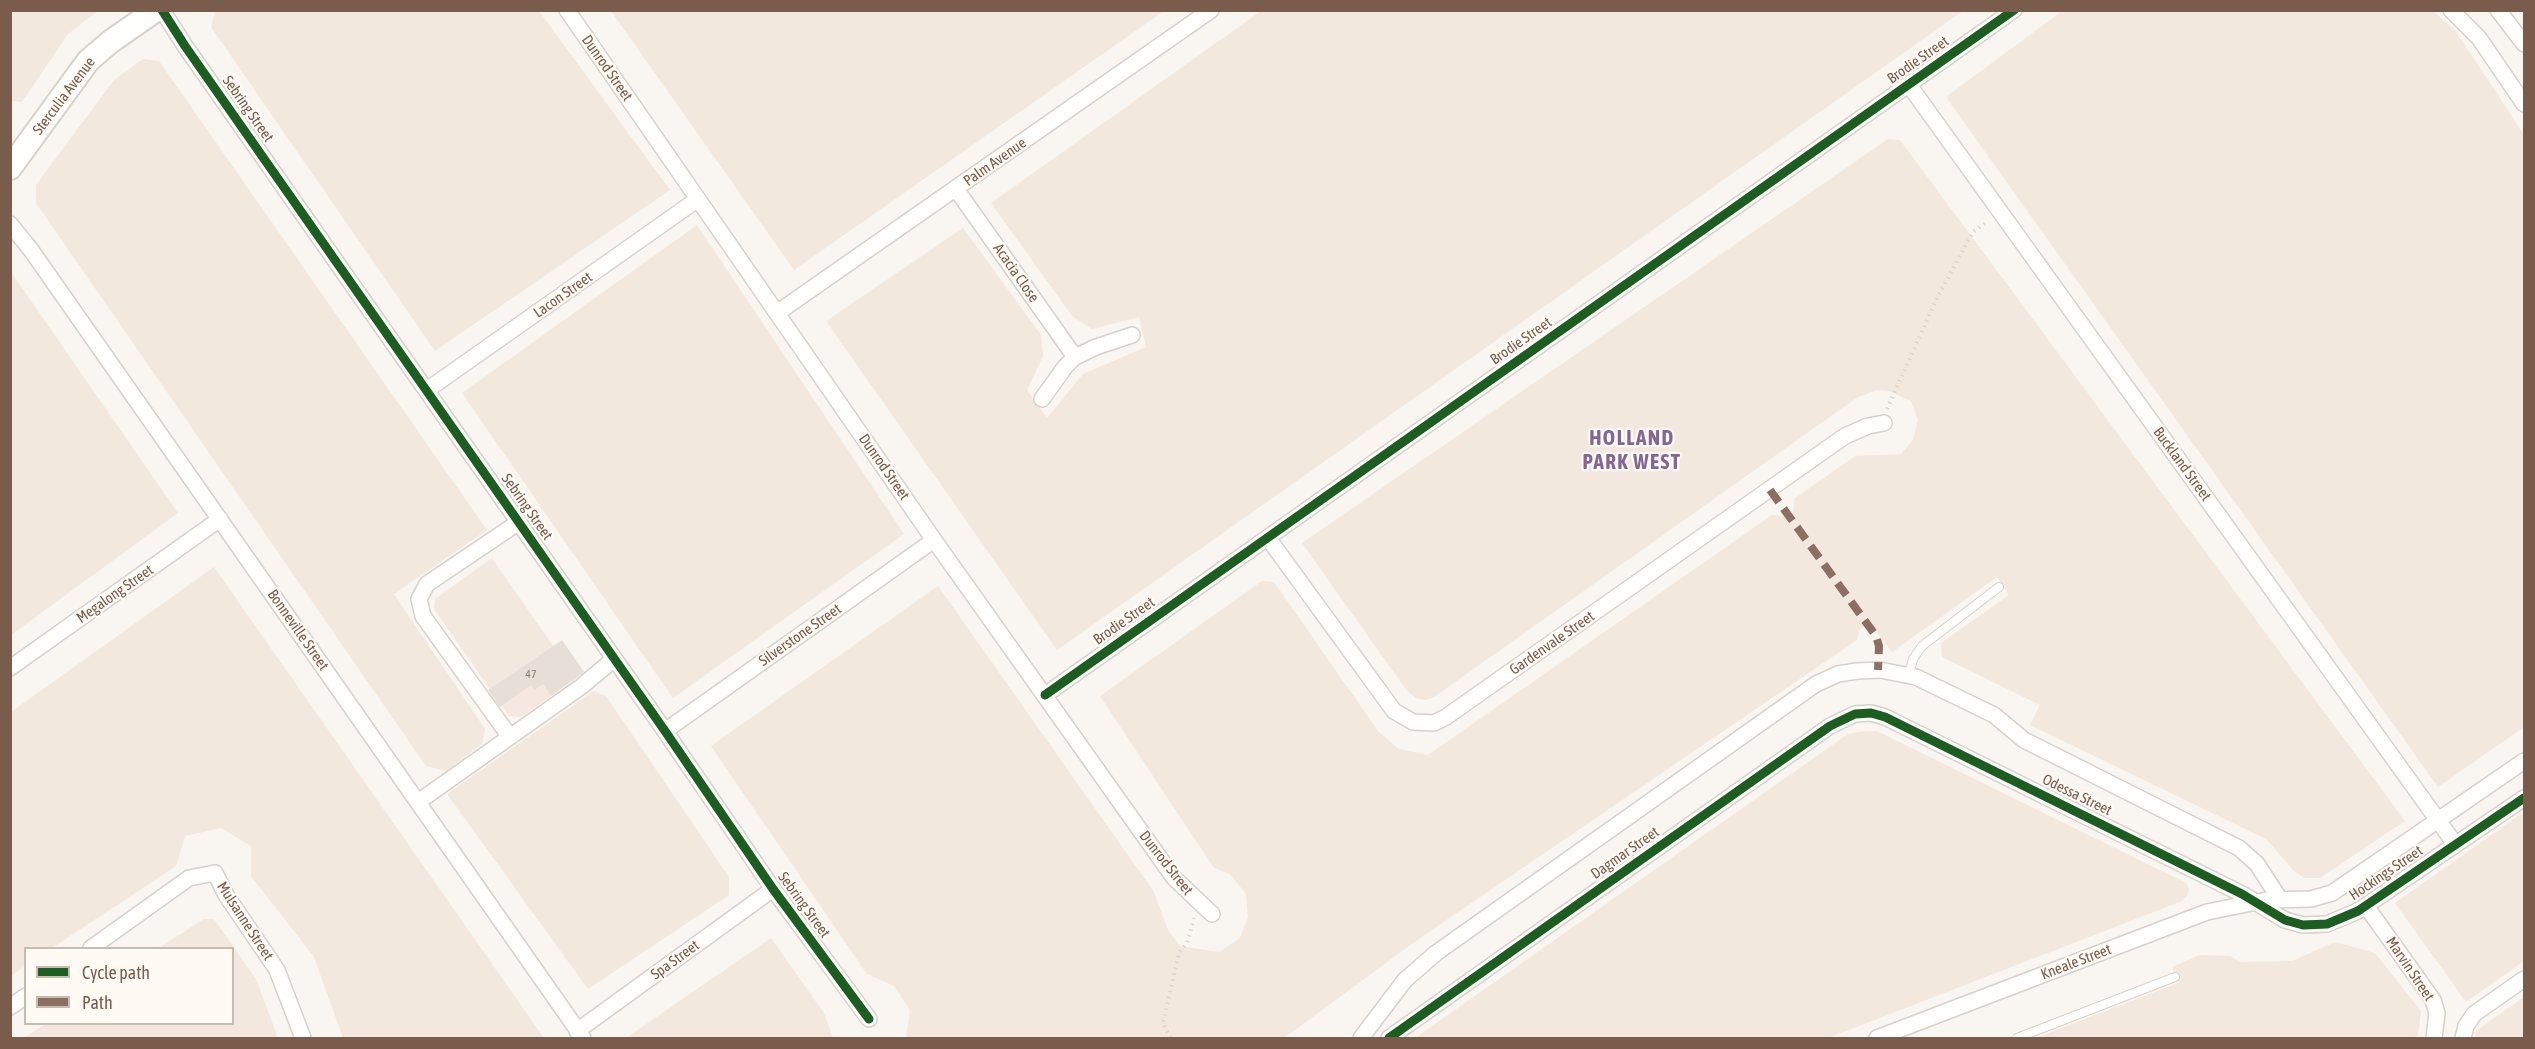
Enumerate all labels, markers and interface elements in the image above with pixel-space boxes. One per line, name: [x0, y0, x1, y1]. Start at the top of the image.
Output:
street label: Dunrod Street: [578, 32, 636, 104]
street label: Brodie Street: [1884, 32, 1952, 88]
street label: Sterculia Avenue: [29, 54, 99, 138]
street label: Sebring Street: [219, 72, 277, 146]
street label: Palm Avenue: [960, 134, 1030, 190]
street label: Acacia Close: [989, 240, 1043, 306]
street label: Lacon Street: [530, 268, 596, 322]
street label: Brodie Street: [1487, 313, 1555, 369]
street label: Buckland Street: [2149, 424, 2215, 504]
district label: HOLLAND PARK WEST: [1582, 425, 1682, 475]
street label: Dunrod Street: [855, 431, 913, 503]
street label: Sebring Street: [498, 470, 556, 544]
street label: Megalong Street: [73, 561, 157, 627]
street label: Bonneville Street: [264, 586, 332, 674]
street label: Brodie Street: [1090, 593, 1158, 649]
street label: Silverstone Street: [755, 600, 845, 670]
street label: Gardenvale Street: [1506, 607, 1598, 679]
house number: 47: [525, 667, 537, 681]
street label: Odessa Street: [2039, 770, 2115, 820]
street label: Dagmar Street: [1587, 823, 1663, 883]
street label: Dunrod Street: [1135, 827, 1197, 899]
street label: Hockings Street: [2346, 842, 2426, 904]
street label: Sebring Street: [774, 869, 834, 941]
street label: Mulsanne Street: [213, 878, 277, 964]
street label: Marvin Street: [2382, 934, 2438, 1004]
street label: Spa Street: [647, 936, 703, 984]
street label: Kneale Street: [2038, 940, 2114, 984]
legend: [24, 947, 234, 1025]
text: Cycle path: [82, 962, 150, 983]
text: Path: [82, 992, 113, 1013]

